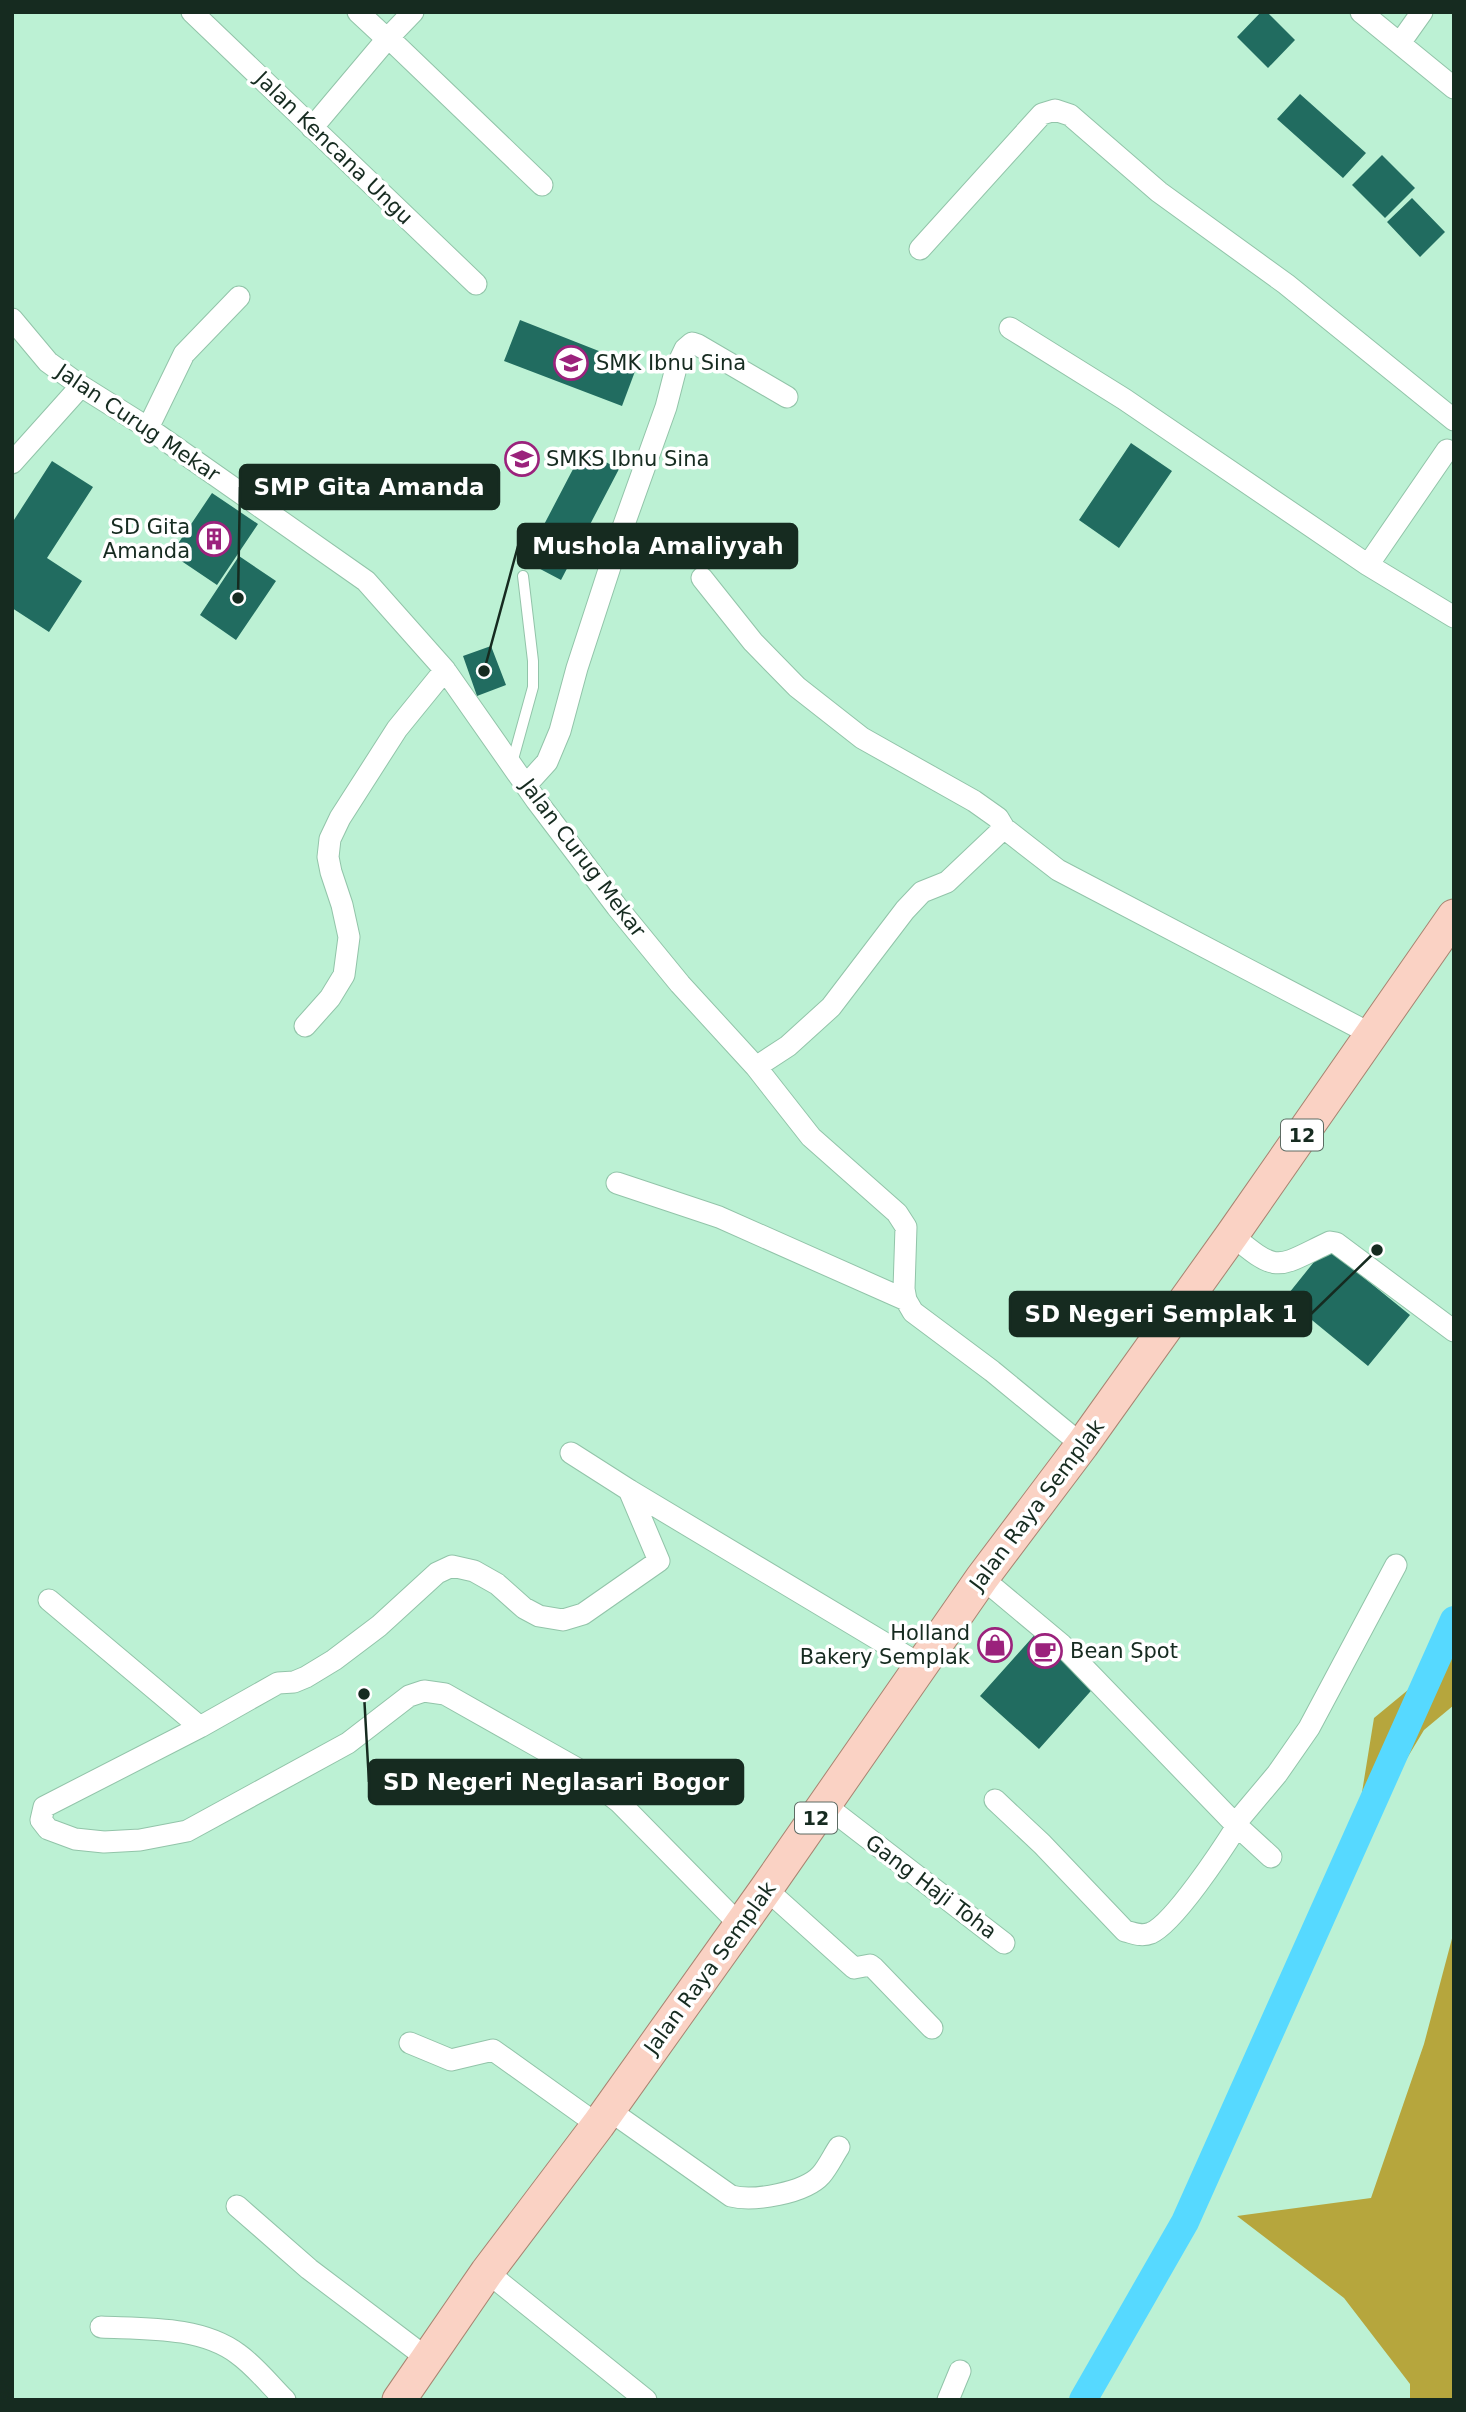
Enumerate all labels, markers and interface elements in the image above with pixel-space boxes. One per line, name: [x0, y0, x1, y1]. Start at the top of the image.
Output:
street label: Jalan Kencana Ungu: [249, 65, 418, 229]
school or university icon: SMK Ibnu Sina: [552, 344, 590, 382]
place label: SMK Ibnu Sina: [596, 351, 746, 375]
street label: Jalan Curug Mekar: [50, 358, 225, 487]
school or university icon: SMKS Ibnu Sina: [503, 440, 541, 478]
place label: SMKS Ibnu Sina: [546, 447, 709, 471]
callout: SMP Gita Amanda: [240, 465, 499, 509]
text: SMP Gita Amanda: [253, 474, 485, 500]
place label: SD Gita Amanda: [103, 515, 190, 563]
building icon: SD Gita Amanda: [195, 520, 233, 558]
callout: Mushola Amaliyyah: [518, 524, 797, 568]
text: Mushola Amaliyyah: [532, 533, 784, 559]
street label: Jalan Curug Mekar: [514, 773, 651, 942]
road number: 12: [1281, 1120, 1323, 1150]
callout: SD Negeri Semplak 1: [1010, 1292, 1311, 1336]
text: SD Negeri Semplak 1: [1024, 1301, 1298, 1327]
street label: Jalan Raya Semplak: [964, 1414, 1110, 1597]
place label: Holland Bakery Semplak: [800, 1621, 971, 1669]
shop icon: Holland Bakery Semplak: [976, 1626, 1014, 1664]
cafe icon: Bean Spot: [1026, 1632, 1064, 1670]
place label: Bean Spot: [1070, 1639, 1178, 1663]
callout: SD Negeri Neglasari Bogor: [369, 1760, 743, 1804]
text: SD Negeri Neglasari Bogor: [383, 1769, 730, 1795]
road number: 12: [795, 1802, 837, 1834]
street label: Gang Haji Toha: [861, 1830, 1001, 1944]
street label: Jalan Raya Semplak: [638, 1876, 781, 2061]

